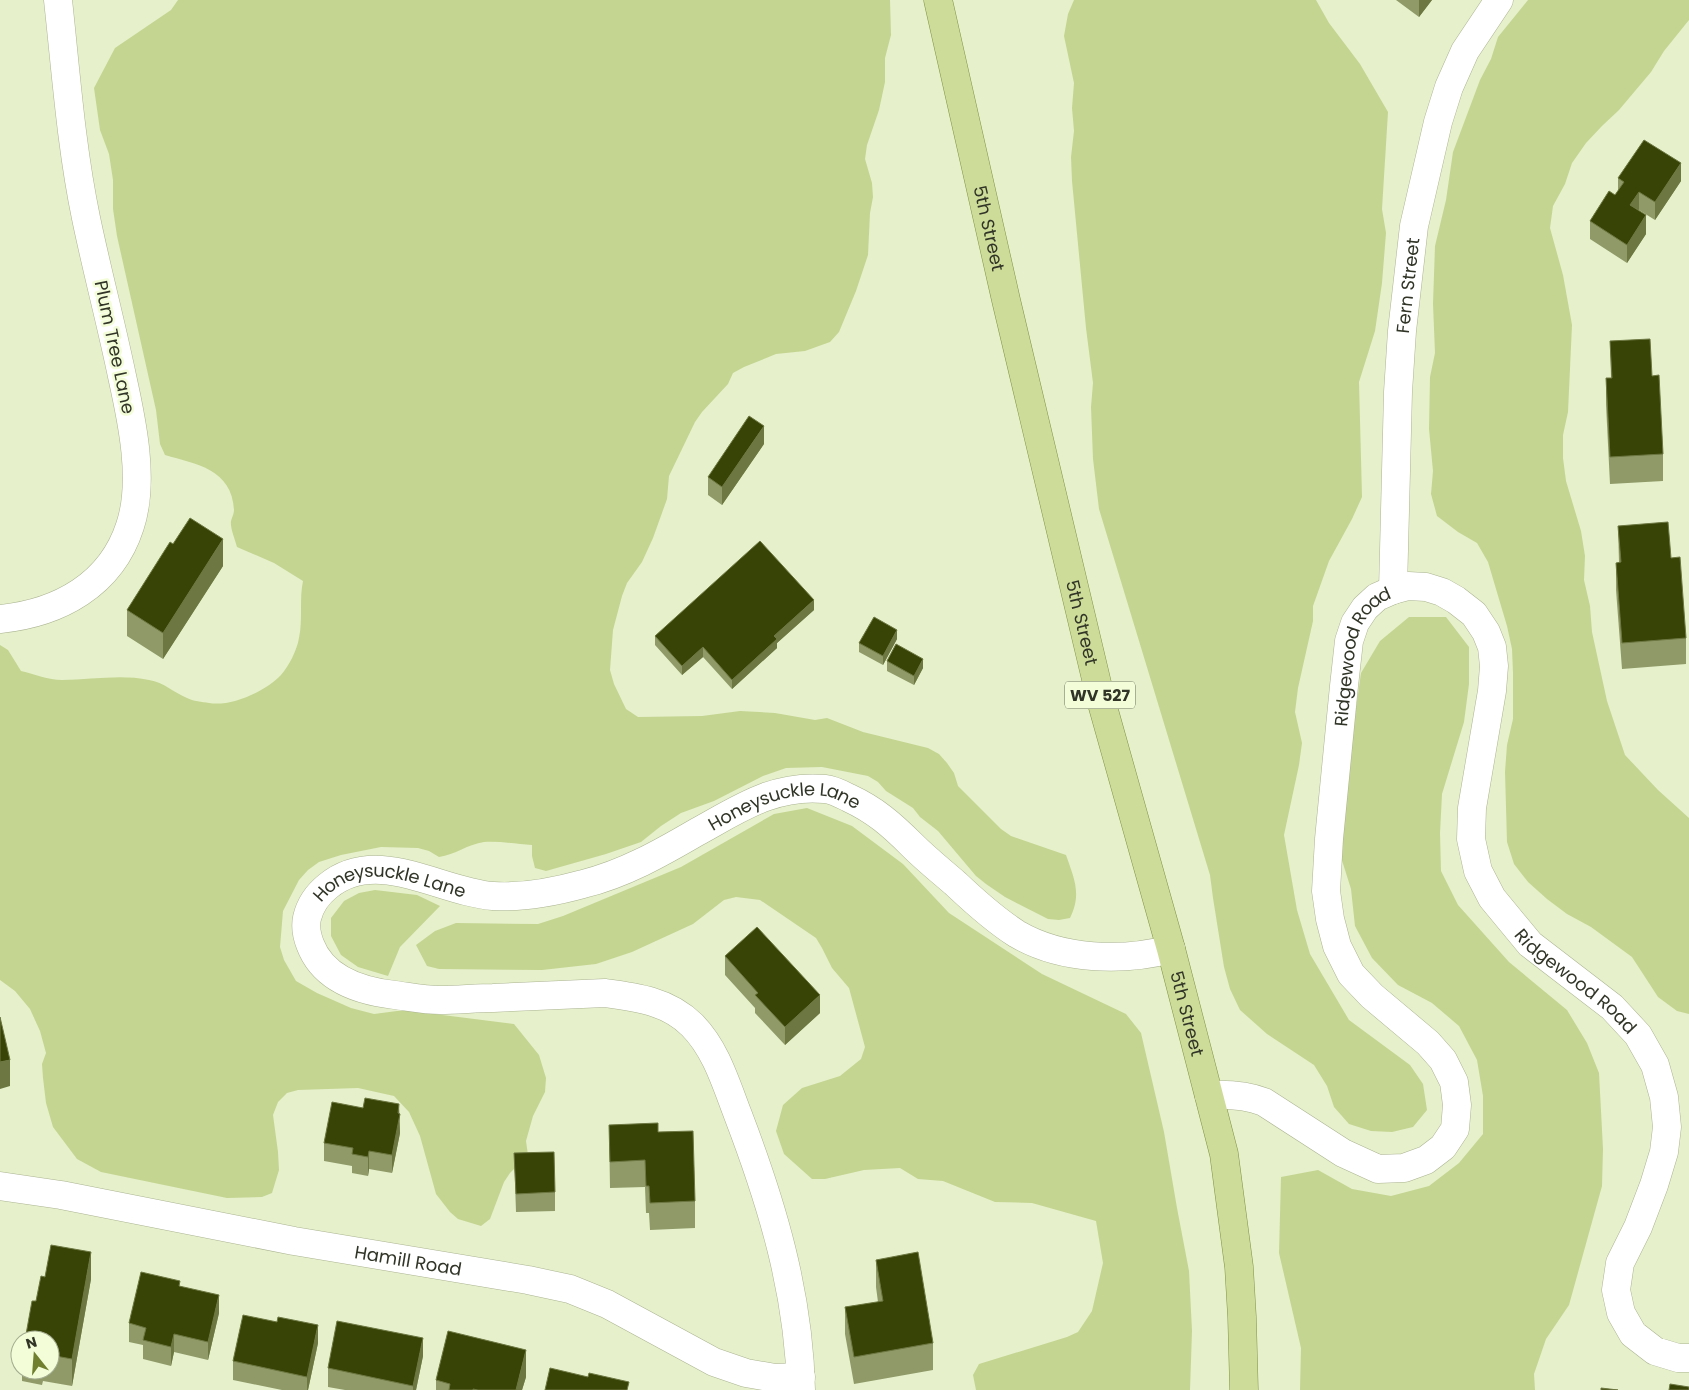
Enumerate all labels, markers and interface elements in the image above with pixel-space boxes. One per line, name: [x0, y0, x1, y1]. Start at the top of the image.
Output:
street label: 5th Street: [968, 183, 1012, 273]
street label: Fern Street: [1389, 236, 1425, 335]
street label: Plum Tree Lane: [89, 278, 141, 416]
street label: 5th Street: [1060, 577, 1105, 668]
street label: Ridgewood Road: [1328, 580, 1394, 728]
road number: WV 527: [1065, 682, 1135, 708]
street label: Honeysuckle Lane: [703, 776, 865, 836]
street label: Honeysuckle Lane: [307, 857, 469, 906]
street label: Ridgewood Road: [1509, 923, 1643, 1039]
street label: 5th Street: [1165, 968, 1211, 1059]
street label: Hamill Road: [353, 1239, 464, 1281]
north arrow: [10, 1330, 60, 1380]
text: N: [23, 1331, 39, 1354]

